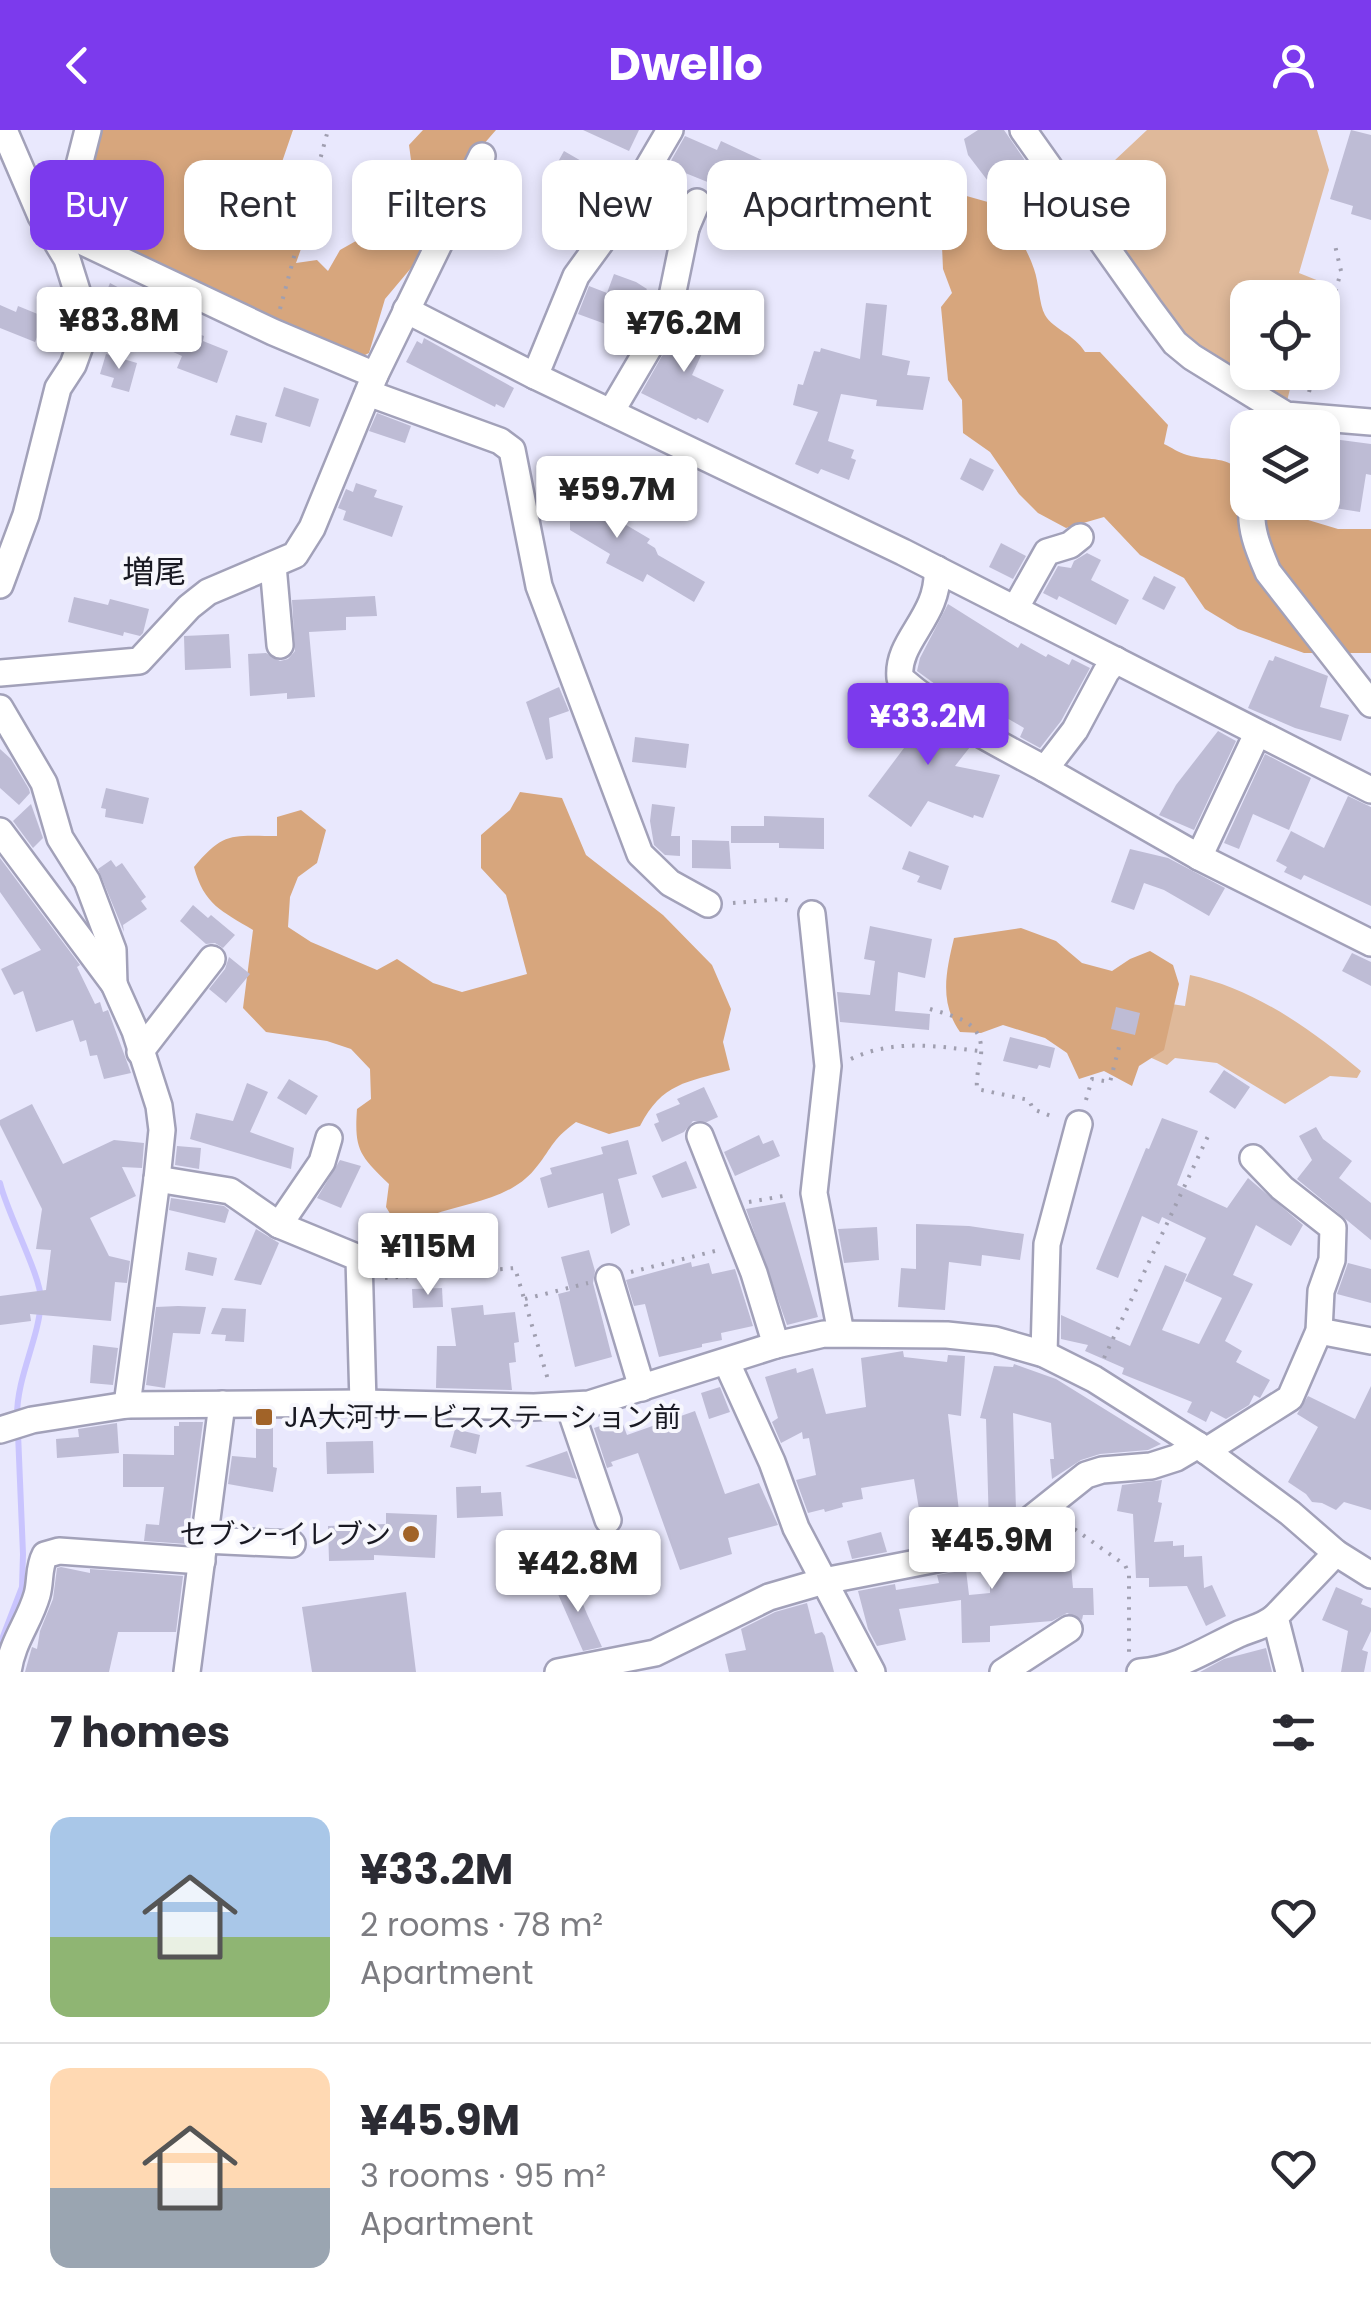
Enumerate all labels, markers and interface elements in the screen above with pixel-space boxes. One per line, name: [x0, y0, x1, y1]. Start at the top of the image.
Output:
text: Dwello: [608, 33, 763, 96]
icon: back: [50, 38, 105, 93]
icon: person: [1266, 38, 1321, 93]
chip: Buy: [30, 160, 164, 250]
chip: Rent: [184, 160, 332, 250]
chip: Filters: [352, 160, 522, 250]
chip: New: [542, 160, 687, 250]
chip: Apartment: [707, 160, 967, 250]
chip: House: [987, 160, 1166, 250]
map controls: [1230, 280, 1340, 520]
button: locate: [1230, 280, 1340, 390]
pin: ¥83.8M: [38, 287, 200, 372]
pin: ¥76.2M: [603, 290, 765, 375]
text: ¥83.8M: [59, 297, 179, 342]
text: ¥76.2M: [626, 300, 742, 345]
button: layers: [1230, 410, 1340, 520]
pin: ¥59.7M: [536, 456, 698, 541]
text: ¥59.7M: [558, 466, 676, 511]
district label: 増尾: [122, 549, 186, 594]
pin: ¥33.2M: [847, 683, 1009, 768]
text: ¥33.2M: [870, 693, 986, 738]
pin: ¥115M: [358, 1213, 498, 1298]
text: ¥115M: [380, 1223, 476, 1268]
place label: JA大河サービスステーション前: [284, 1398, 681, 1437]
marker: JA大河サービスステーション前: [253, 1406, 275, 1428]
pin: ¥45.9M: [911, 1507, 1073, 1592]
place label: セブン-イレブン: [180, 1515, 391, 1554]
text: ¥45.9M: [931, 1517, 1053, 1562]
marker: セブン-イレブン: [400, 1523, 422, 1545]
pin: ¥42.8M: [497, 1530, 659, 1615]
text: ¥42.8M: [518, 1540, 638, 1585]
text: 7 homes: [50, 1703, 230, 1762]
icon: filters: [1266, 1705, 1321, 1760]
text: ¥33.2M: [360, 1840, 513, 1899]
icon: home: [130, 1857, 250, 1977]
icon: heart: [1266, 1890, 1321, 1945]
text: 2 rooms · 78 m²: [360, 1902, 603, 1947]
text: Apartment: [360, 1950, 533, 1995]
text: ¥45.9M: [360, 2091, 520, 2150]
icon: home: [130, 2108, 250, 2228]
icon: heart: [1266, 2141, 1321, 2196]
text: 3 rooms · 95 m²: [360, 2153, 606, 2198]
text: Apartment: [360, 2201, 533, 2246]

